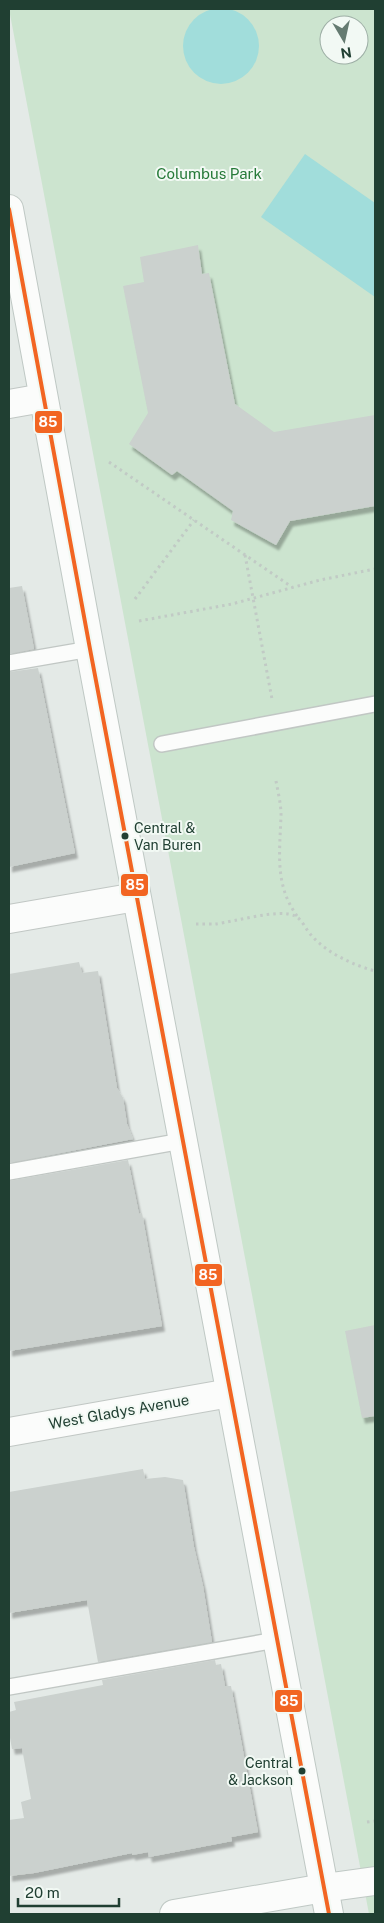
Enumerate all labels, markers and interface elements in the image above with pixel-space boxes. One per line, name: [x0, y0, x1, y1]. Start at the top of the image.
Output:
north arrow: [319, 15, 369, 65]
text: N: [339, 44, 353, 62]
park label: Columbus Park: [156, 165, 262, 182]
line badge: 85: [34, 410, 63, 434]
text: 85: [39, 414, 57, 430]
place label: Central & Van Buren: [134, 820, 201, 853]
marker: Central & Van Buren: [120, 831, 130, 841]
line badge: 85: [120, 873, 149, 897]
text: 85: [126, 877, 144, 893]
line badge: 85: [194, 1263, 223, 1287]
text: 85: [199, 1267, 217, 1283]
street label: West Gladys Avenue: [47, 1391, 190, 1432]
line badge: 85: [274, 1689, 303, 1713]
text: 85: [280, 1693, 298, 1709]
place label: Central & Jackson: [228, 1755, 293, 1788]
marker: Central & Jackson: [297, 1766, 307, 1776]
scale bar: [18, 1876, 119, 1908]
text: 20 m: [25, 1884, 60, 1901]

